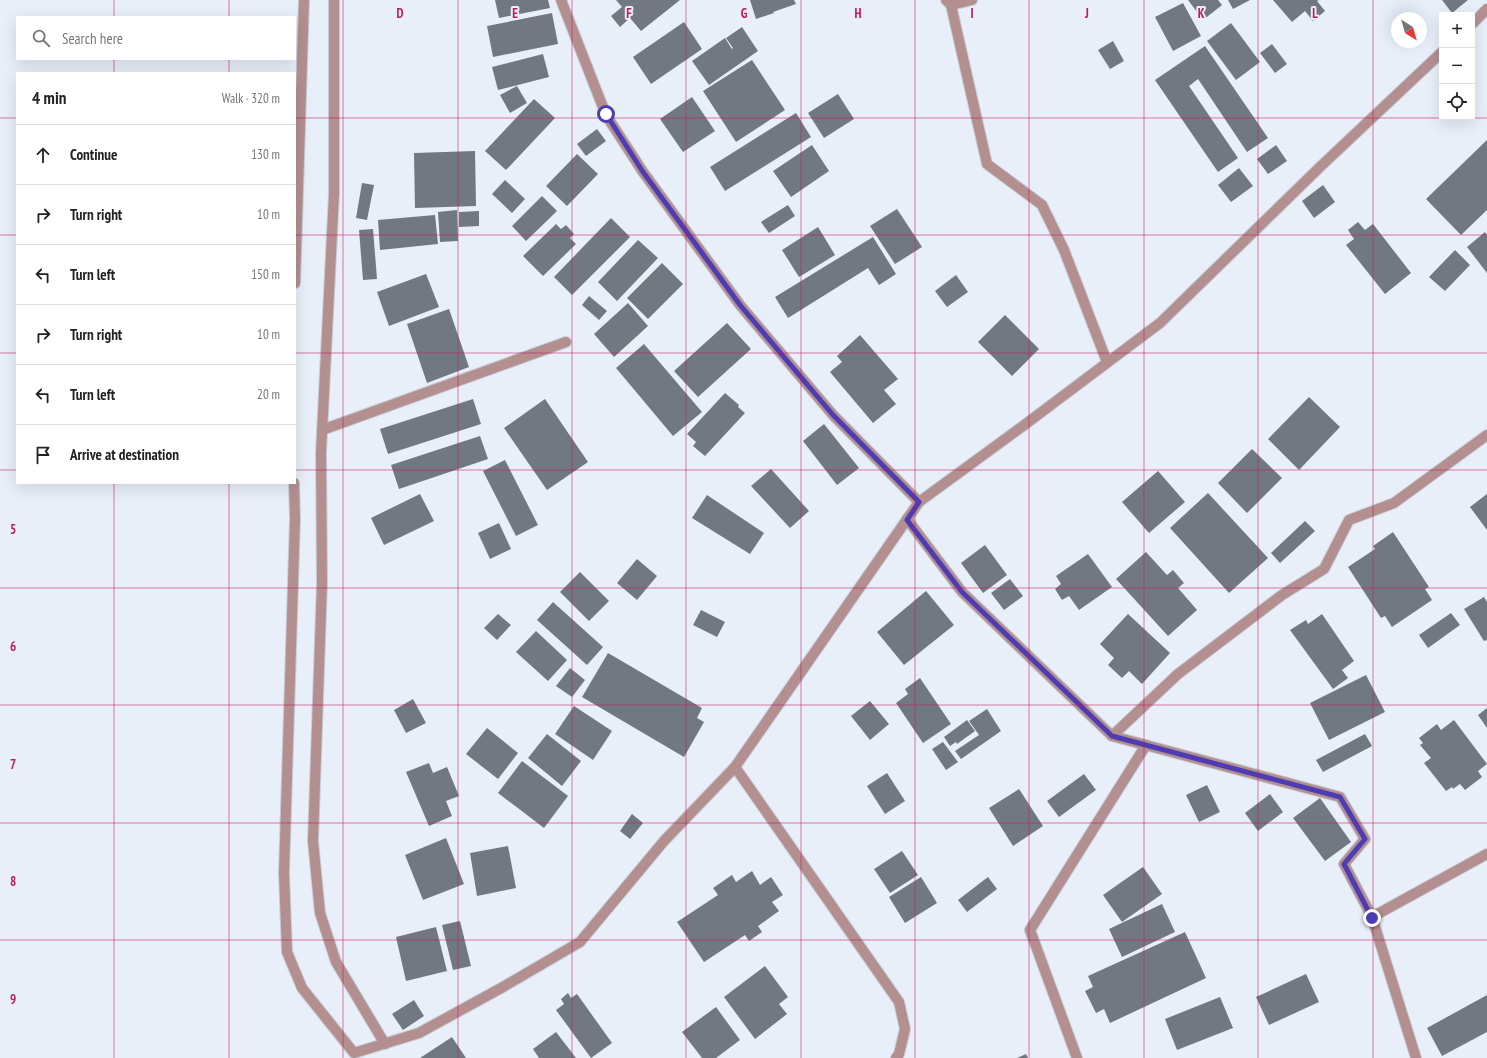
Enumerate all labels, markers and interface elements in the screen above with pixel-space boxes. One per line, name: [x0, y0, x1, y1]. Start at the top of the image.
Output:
text: D: [397, 5, 404, 22]
text: E: [512, 5, 518, 22]
text: F: [626, 5, 632, 22]
text: G: [741, 5, 748, 22]
text: H: [855, 5, 862, 22]
text: I: [970, 5, 974, 22]
text: J: [1084, 5, 1089, 22]
text: K: [1198, 5, 1205, 22]
text: L: [1312, 5, 1318, 22]
north arrow: [1391, 12, 1427, 48]
map controls: [1439, 12, 1475, 120]
button: +: [1439, 12, 1475, 48]
search box: [16, 16, 296, 60]
icon: search: [30, 27, 52, 49]
text: Search here: [62, 29, 123, 48]
button: −: [1439, 48, 1475, 84]
button: locate: [1439, 84, 1475, 120]
text: 4 min: [32, 87, 66, 109]
text: Walk · 320 m: [222, 90, 280, 107]
route start: [597, 105, 615, 123]
icon: ahead: [32, 144, 54, 166]
text: Continue: [70, 145, 117, 164]
text: 130 m: [251, 146, 280, 163]
icon: right: [32, 204, 54, 226]
text: Turn right: [70, 205, 122, 224]
text: 10 m: [257, 206, 280, 223]
icon: left: [32, 264, 54, 286]
text: Turn left: [70, 265, 115, 284]
text: 150 m: [251, 266, 280, 283]
icon: right: [32, 324, 54, 346]
text: Turn right: [70, 325, 122, 344]
text: 10 m: [257, 326, 280, 343]
icon: left: [32, 384, 54, 406]
text: Turn left: [70, 385, 115, 404]
text: 20 m: [257, 386, 280, 403]
icon: arrive: [32, 444, 54, 466]
text: Arrive at destination: [70, 445, 179, 464]
text: 5: [10, 521, 16, 538]
text: 6: [10, 638, 16, 655]
text: 7: [10, 756, 16, 773]
text: 8: [10, 873, 16, 890]
route end: [1363, 909, 1381, 927]
text: 9: [10, 991, 16, 1008]

